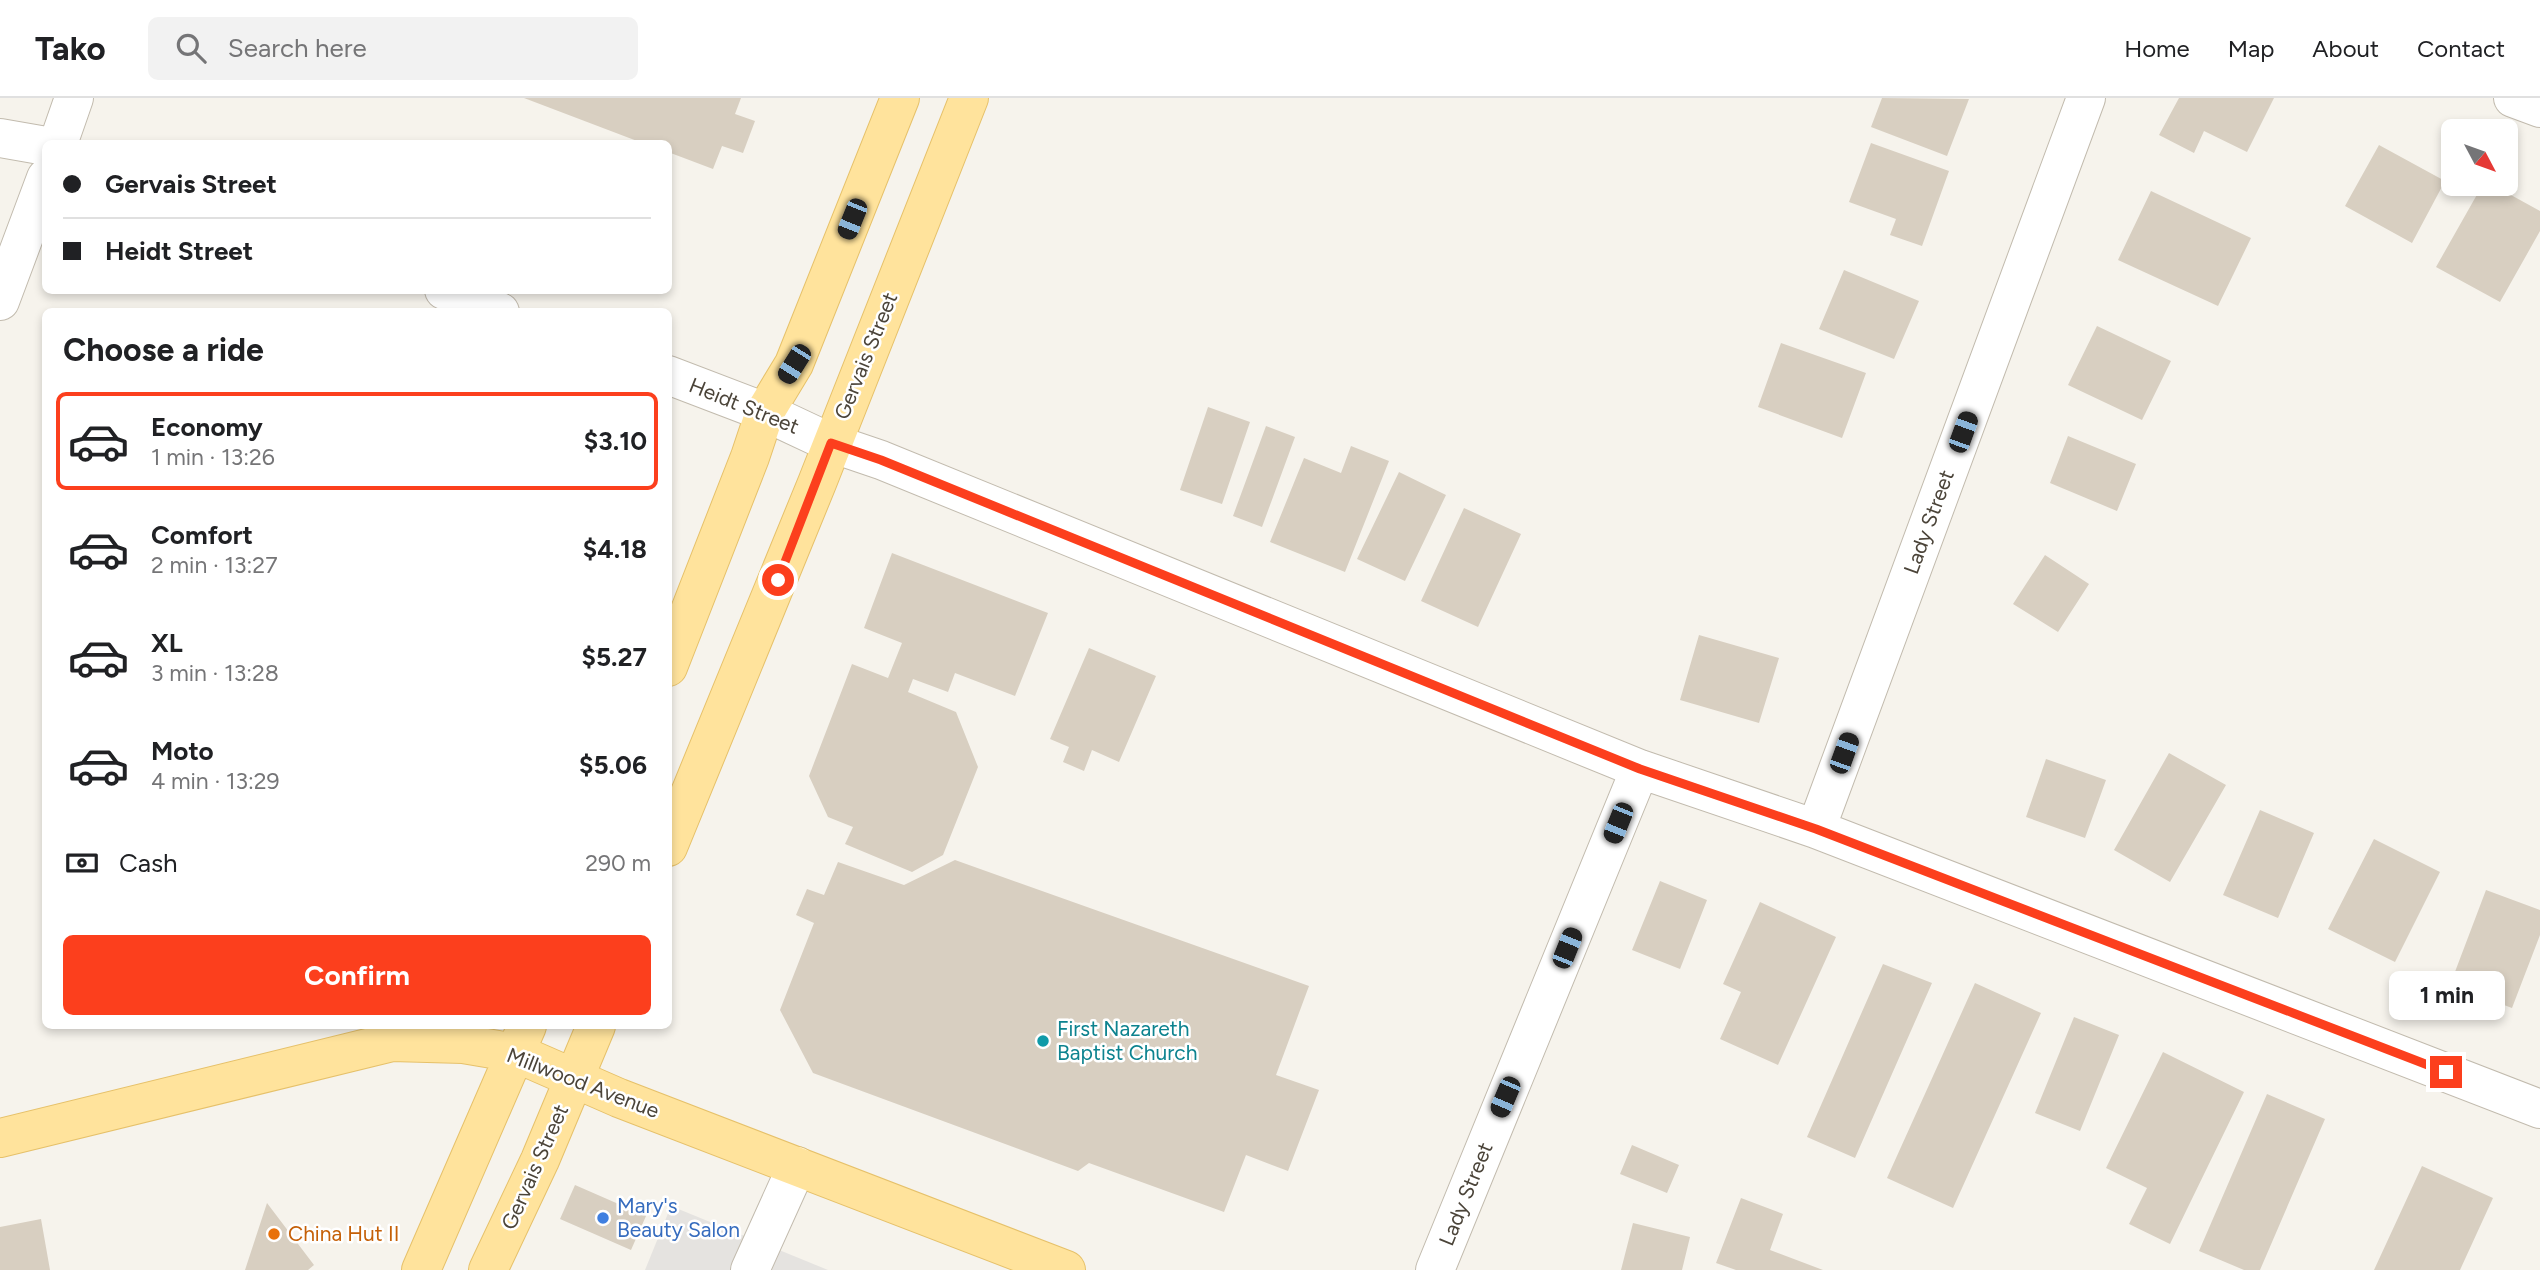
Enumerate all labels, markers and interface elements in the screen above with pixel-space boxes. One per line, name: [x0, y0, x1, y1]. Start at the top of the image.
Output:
search box: [148, 17, 638, 80]
text: Tako: [35, 29, 106, 68]
icon: search: [172, 29, 210, 67]
text: Search here: [228, 32, 367, 64]
text: Home: [2124, 34, 2190, 63]
text: Map: [2228, 34, 2274, 63]
text: About: [2312, 34, 2379, 63]
text: Contact: [2417, 34, 2505, 63]
north arrow: [2441, 119, 2518, 196]
map controls: [2441, 119, 2518, 196]
text: Gervais Street: [105, 168, 277, 200]
car: [835, 196, 870, 242]
text: Heidt Street: [105, 235, 253, 267]
street label: Gervais Street: [829, 289, 902, 423]
text: Choose a ride: [63, 331, 264, 369]
car: [774, 341, 815, 387]
street label: Heidt Street: [686, 372, 803, 439]
car: [1946, 409, 1981, 455]
icon: car: [67, 410, 130, 473]
text: Economy: [151, 411, 263, 443]
text: $3.10: [584, 425, 647, 457]
text: 1 min · 13:26: [151, 443, 275, 471]
street label: Lady Street: [1898, 466, 1959, 577]
icon: car: [67, 518, 130, 581]
text: Comfort: [151, 519, 253, 551]
text: $4.18: [583, 533, 647, 565]
text: 2 min · 13:27: [151, 551, 278, 579]
route start: [762, 564, 794, 596]
icon: car: [67, 626, 130, 689]
text: XL: [151, 627, 183, 659]
text: $5.27: [582, 641, 647, 673]
text: 3 min · 13:28: [151, 659, 279, 687]
car: [1827, 730, 1862, 776]
icon: car: [67, 734, 130, 797]
text: Moto: [151, 735, 214, 767]
text: $5.06: [579, 749, 647, 781]
text: 4 min · 13:29: [151, 767, 280, 795]
car: [1601, 800, 1636, 846]
icon: cash: [63, 844, 101, 882]
text: Cash: [119, 847, 178, 879]
text: 290 m: [585, 849, 651, 877]
car: [1550, 925, 1585, 971]
button: Confirm: [63, 935, 651, 1015]
callout: 1 min: [2388, 970, 2504, 1020]
text: 1 min: [2420, 981, 2474, 1009]
place label: First Nazareth Baptist Church: [1057, 1016, 1197, 1065]
marker: First Nazareth Baptist Church: [1035, 1033, 1051, 1049]
street label: Millwood Avenue: [504, 1042, 663, 1123]
route end: [2430, 1056, 2462, 1088]
car: [1488, 1074, 1523, 1120]
street label: Gervais Street: [496, 1100, 573, 1233]
street label: Lady Street: [1434, 1139, 1498, 1249]
place label: Mary's Beauty Salon: [617, 1193, 740, 1242]
marker: Mary's Beauty Salon: [595, 1210, 611, 1226]
place label: China Hut II: [288, 1221, 399, 1246]
marker: China Hut II: [266, 1226, 282, 1242]

